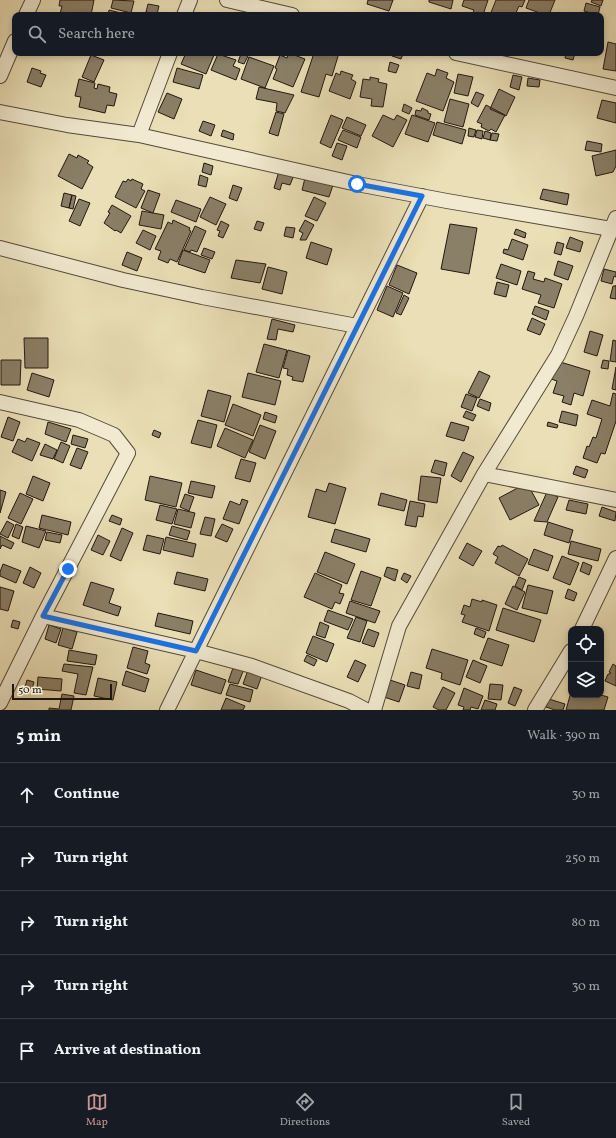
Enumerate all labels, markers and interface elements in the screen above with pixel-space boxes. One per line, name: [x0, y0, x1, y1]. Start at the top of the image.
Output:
search box: [12, 12, 604, 56]
icon: search: [26, 23, 48, 45]
text: Search here: [58, 24, 135, 45]
route start: [348, 175, 366, 193]
route end: [59, 560, 77, 578]
map controls: [568, 626, 604, 698]
button: locate: [568, 626, 604, 662]
button: layers: [568, 662, 604, 698]
scale bar: [12, 682, 112, 701]
text: 50 m: [18, 683, 42, 698]
text: 5 min: [16, 725, 61, 748]
text: Walk · 390 m: [527, 727, 600, 745]
icon: ahead: [16, 784, 38, 806]
text: Continue: [54, 784, 119, 805]
text: 30 m: [572, 786, 600, 804]
icon: right: [16, 848, 38, 870]
text: Turn right: [54, 848, 128, 869]
text: 250 m: [565, 850, 600, 868]
icon: right: [16, 912, 38, 934]
text: Turn right: [54, 912, 128, 933]
text: 80 m: [571, 914, 600, 932]
icon: right: [16, 976, 38, 998]
text: Turn right: [54, 976, 128, 997]
text: 30 m: [572, 978, 600, 996]
icon: arrive: [16, 1040, 38, 1062]
text: Arrive at destination: [54, 1040, 201, 1061]
tab: Map: [86, 1091, 108, 1130]
tab: Directions: [280, 1091, 330, 1130]
tab: Saved: [502, 1091, 530, 1130]

